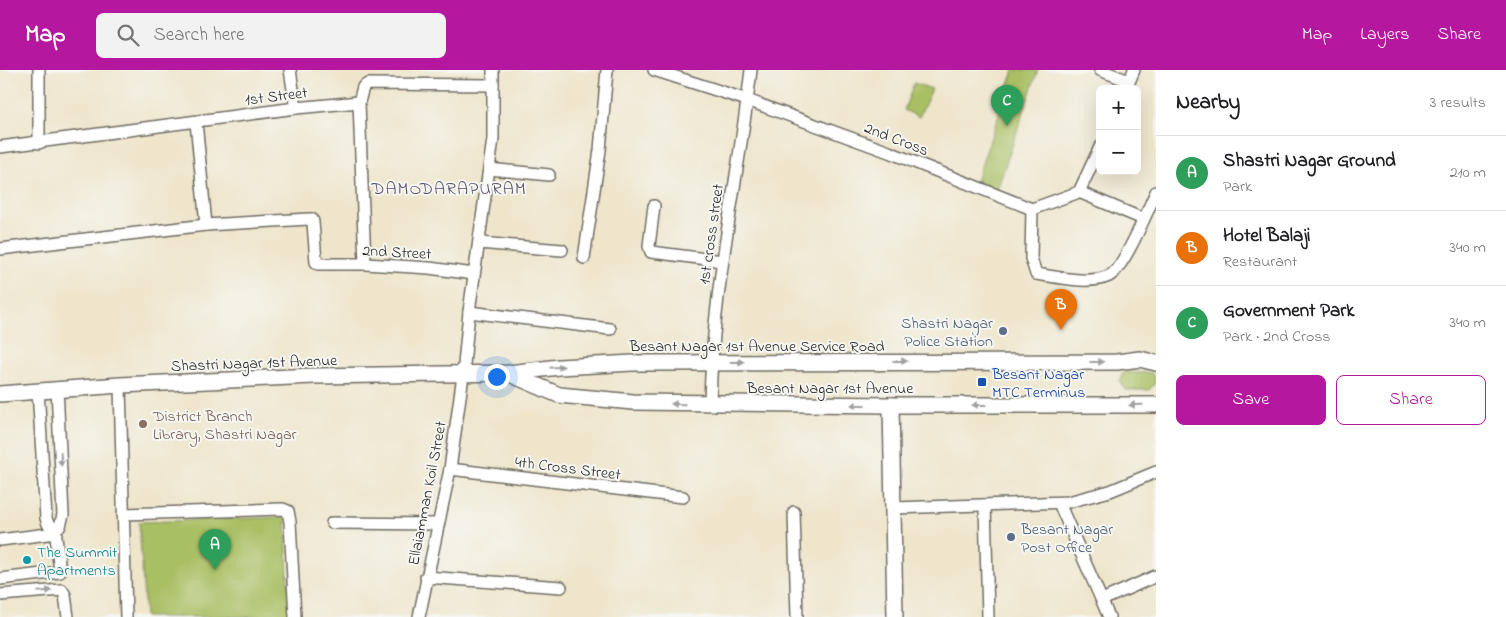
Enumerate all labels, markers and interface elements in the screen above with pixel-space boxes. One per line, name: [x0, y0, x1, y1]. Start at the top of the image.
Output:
search box: [96, 13, 446, 58]
text: Map: [25, 18, 66, 53]
icon: search: [114, 21, 142, 49]
text: Search here: [154, 22, 245, 49]
text: Map: [1302, 22, 1332, 48]
text: Layers: [1360, 22, 1410, 48]
text: Share: [1438, 22, 1481, 48]
street label: 1st Street: [244, 81, 310, 113]
pin: C: [991, 85, 1023, 126]
map controls: [1096, 85, 1141, 175]
button: +: [1096, 85, 1141, 130]
text: Nearby: [1176, 88, 1240, 118]
text: 3 results: [1430, 91, 1486, 115]
street label: 2nd Cross: [861, 117, 932, 163]
button: −: [1096, 130, 1141, 175]
text: Shastri Nagar Ground: [1223, 148, 1396, 175]
text: A: [1187, 161, 1197, 185]
text: 210 m: [1450, 161, 1486, 185]
text: Park: [1223, 175, 1252, 199]
district label: DAMODARAPURAM: [370, 177, 527, 203]
street label: 1st cross street: [693, 182, 731, 286]
text: Hotel Balaji: [1223, 223, 1310, 250]
text: B: [1187, 236, 1197, 260]
text: 340 m: [1449, 236, 1486, 260]
street label: 2nd Street: [362, 239, 433, 267]
text: Restaurant: [1223, 250, 1297, 274]
pin: B: [1045, 289, 1077, 330]
text: Government Park: [1223, 298, 1355, 325]
text: C: [1188, 311, 1196, 335]
text: 340 m: [1449, 311, 1486, 335]
place label: Shastri Nagar Police Station: [901, 312, 993, 354]
marker: Shastri Nagar Police Station: [997, 325, 1009, 337]
text: Park · 2nd Cross: [1223, 325, 1331, 349]
street label: Besant Nagar 1st Avenue Service Road: [628, 335, 885, 359]
street label: Shastri Nagar 1st Avenue: [170, 349, 339, 379]
one-way arrow: [892, 357, 908, 365]
one-way arrow: [729, 358, 745, 366]
one-way arrow: [1089, 358, 1105, 366]
one-way arrow: [550, 363, 566, 371]
place label: Besant Nagar MTC Terminus: [991, 363, 1085, 405]
your location: [484, 364, 510, 390]
button: Save: [1176, 375, 1326, 425]
button: Share: [1336, 375, 1486, 425]
marker: Besant Nagar MTC Terminus: [976, 376, 988, 388]
street label: Besant Nagar 1st Avenue: [746, 377, 914, 401]
one-way arrow: [670, 399, 686, 407]
one-way arrow: [850, 401, 866, 409]
one-way arrow: [971, 401, 987, 409]
one-way arrow: [1128, 401, 1144, 409]
place label: District Branch Library, Shastri Nagar: [152, 405, 297, 447]
marker: District Branch Library, Shastri Nagar: [137, 418, 149, 430]
street label: Ellaiamman Koil Street: [402, 419, 454, 568]
one-way arrow: [57, 451, 65, 467]
street label: 4th Cross Street: [514, 451, 623, 487]
place label: Besant Nagar Post Office: [1020, 518, 1113, 560]
pin: A: [199, 529, 231, 570]
marker: Besant Nagar Post Office: [1005, 531, 1017, 543]
place label: The Summit Apartments: [37, 541, 118, 583]
marker: The Summit Apartments: [21, 554, 33, 566]
one-way arrow: [37, 587, 53, 595]

